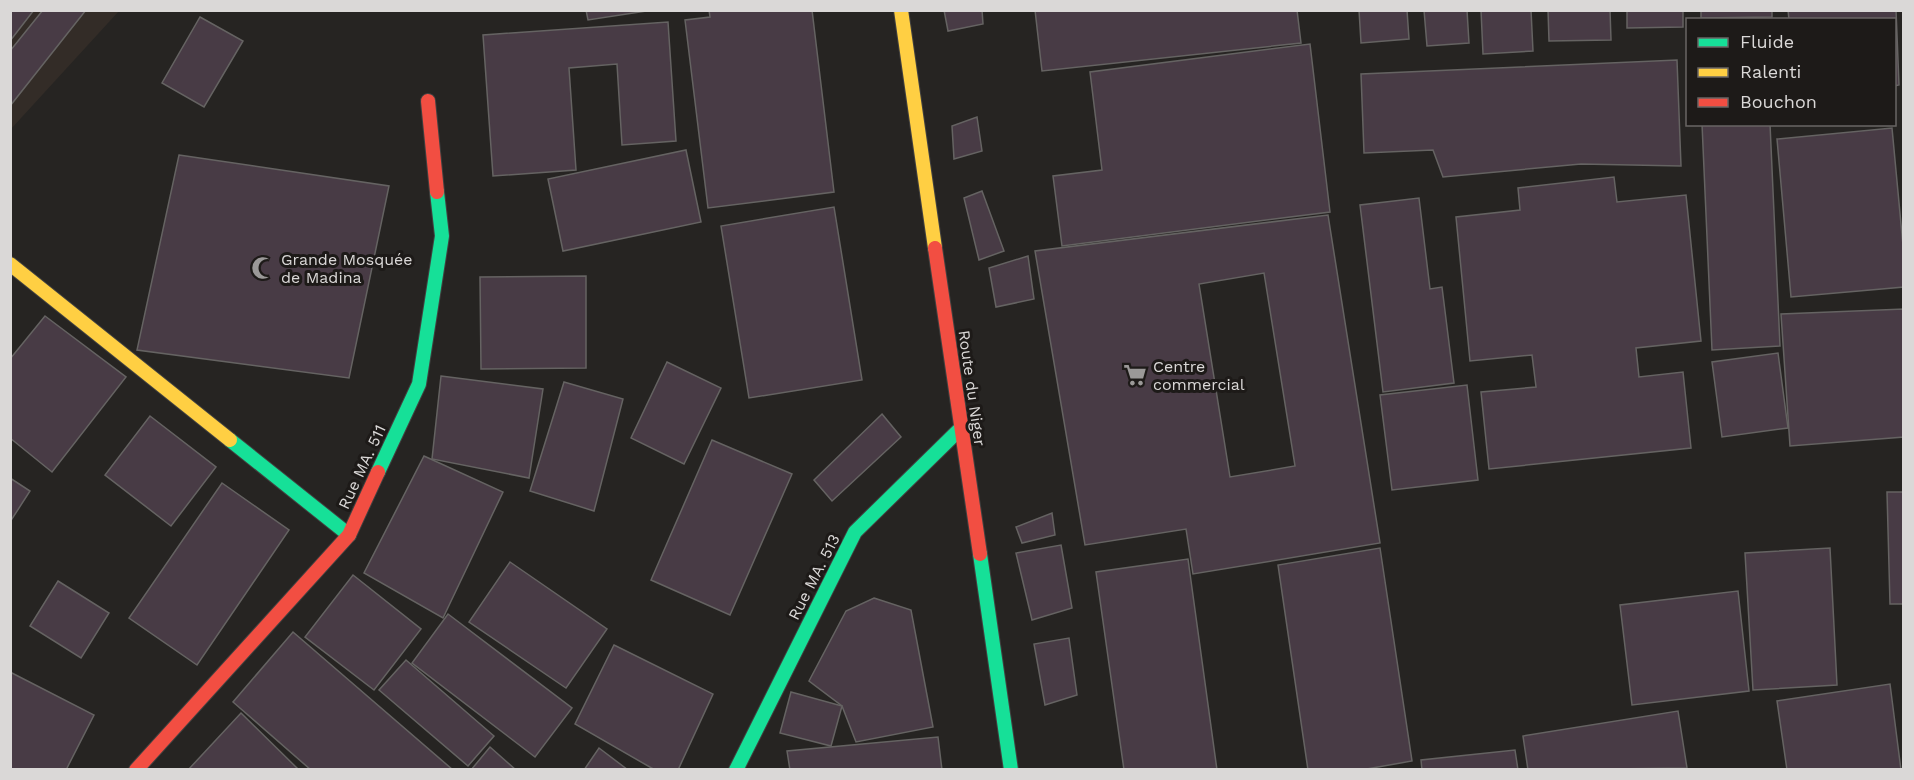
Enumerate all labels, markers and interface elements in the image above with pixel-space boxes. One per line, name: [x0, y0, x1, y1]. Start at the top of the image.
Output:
legend: [1686, 18, 1896, 126]
text: Fluide: [1740, 31, 1794, 52]
text: Ralenti: [1740, 61, 1801, 82]
text: Bouchon: [1740, 91, 1817, 112]
place label: Grande Mosquée de Madina: [281, 250, 413, 287]
mosque icon: Grande Mosquée de Madina: [250, 255, 276, 281]
street label: Route du Niger: [954, 329, 990, 448]
place label: Centre commercial: [1153, 357, 1245, 394]
supermarket icon: Centre commercial: [1122, 362, 1148, 388]
street label: Rue MA. 511: [334, 422, 390, 512]
street label: Rue MA. 513: [784, 531, 844, 623]

